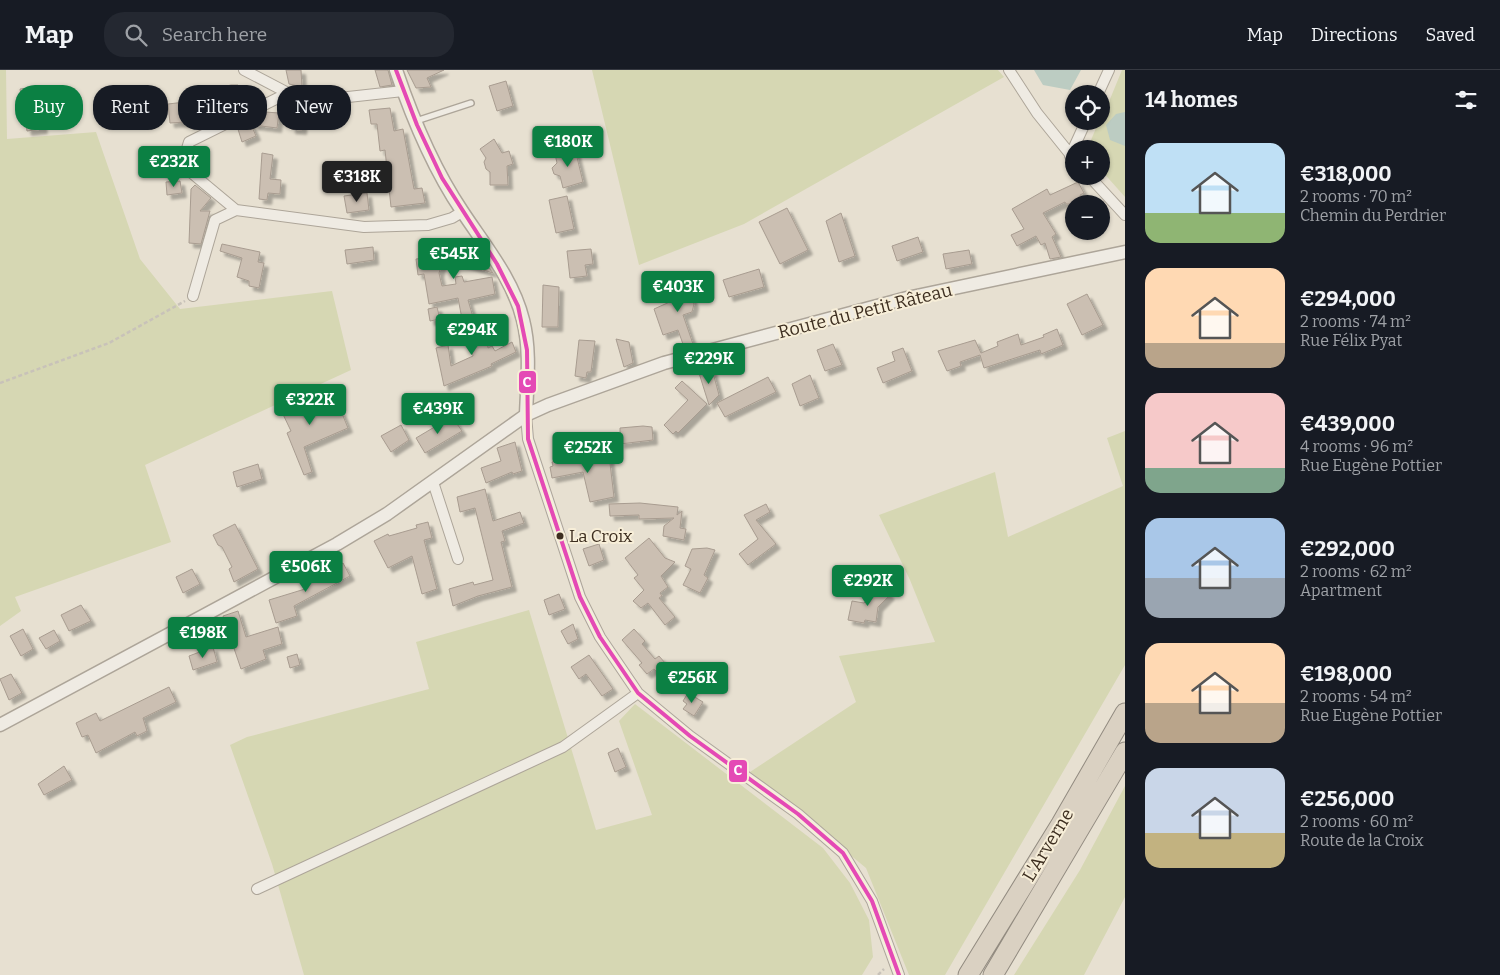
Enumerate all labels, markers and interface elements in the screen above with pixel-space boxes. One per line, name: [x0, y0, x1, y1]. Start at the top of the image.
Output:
search box: [104, 12, 454, 57]
text: Map: [25, 21, 74, 49]
icon: search: [122, 21, 150, 49]
text: Search here: [162, 23, 267, 46]
text: Map: [1247, 24, 1283, 46]
text: Directions: [1311, 24, 1398, 46]
text: Saved: [1426, 24, 1475, 46]
chip: Buy: [15, 85, 83, 130]
chip: Rent: [93, 85, 168, 130]
chip: Filters: [178, 85, 267, 130]
chip: New: [277, 85, 351, 130]
map controls: [1065, 85, 1110, 240]
button: locate: [1065, 85, 1110, 130]
icon: filters: [1452, 86, 1480, 114]
text: 14 homes: [1145, 87, 1238, 113]
pin: €180K: [533, 126, 603, 168]
text: €180K: [543, 132, 593, 151]
button: +: [1065, 140, 1110, 185]
pin: €232K: [139, 146, 209, 188]
text: €232K: [149, 152, 199, 171]
pin: €318K: [322, 160, 392, 203]
text: €318,000: [1300, 161, 1392, 187]
icon: home: [1185, 163, 1245, 223]
text: €318K: [333, 167, 381, 186]
text: 2 rooms · 70 m²: [1300, 187, 1412, 206]
button: −: [1065, 195, 1110, 240]
text: Chemin du Perdrier: [1300, 206, 1446, 225]
pin: €545K: [419, 238, 489, 280]
text: €545K: [429, 244, 479, 263]
pin: €403K: [643, 270, 713, 313]
text: €403K: [652, 277, 704, 296]
street label: Route du Petit Râteau: [776, 279, 954, 343]
text: €294,000: [1300, 286, 1396, 312]
icon: home: [1185, 288, 1245, 348]
text: 2 rooms · 74 m²: [1300, 312, 1411, 331]
pin: €294K: [437, 314, 507, 356]
text: €294K: [447, 320, 497, 339]
text: Rue Félix Pyat: [1300, 331, 1402, 350]
pin: €229K: [674, 342, 744, 385]
text: €229K: [684, 349, 734, 368]
line badge: C: [518, 370, 537, 394]
text: C: [523, 374, 532, 391]
pin: €322K: [275, 384, 345, 426]
text: €322K: [285, 390, 335, 409]
pin: €439K: [403, 392, 473, 435]
text: €439K: [412, 399, 464, 418]
text: €439,000: [1300, 411, 1395, 437]
icon: home: [1185, 413, 1245, 473]
pin: €252K: [553, 432, 623, 474]
text: 4 rooms · 96 m²: [1300, 437, 1413, 456]
text: €252K: [563, 438, 613, 457]
text: Rue Eugène Pottier: [1300, 456, 1442, 475]
place label: La Croix: [569, 526, 633, 547]
marker: La Croix: [555, 531, 565, 541]
text: €292,000: [1300, 536, 1395, 562]
icon: home: [1185, 538, 1245, 598]
pin: €506K: [271, 550, 341, 593]
text: €506K: [281, 557, 331, 576]
text: 2 rooms · 62 m²: [1300, 562, 1412, 581]
pin: €292K: [833, 564, 903, 607]
text: €292K: [843, 571, 893, 590]
text: Apartment: [1300, 581, 1382, 600]
pin: €198K: [168, 616, 238, 659]
text: €198K: [179, 623, 227, 642]
text: €198,000: [1300, 661, 1392, 687]
pin: €256K: [657, 662, 727, 704]
icon: home: [1185, 663, 1245, 723]
text: €256K: [667, 668, 717, 687]
text: 2 rooms · 54 m²: [1300, 687, 1412, 706]
text: Rue Eugène Pottier: [1300, 706, 1442, 725]
line badge: C: [728, 759, 748, 783]
text: C: [734, 762, 743, 779]
text: €256,000: [1300, 786, 1394, 812]
icon: home: [1185, 788, 1245, 848]
street label: L'Arverne: [1018, 805, 1078, 885]
text: 2 rooms · 60 m²: [1300, 812, 1413, 831]
text: Route de la Croix: [1300, 831, 1424, 850]

